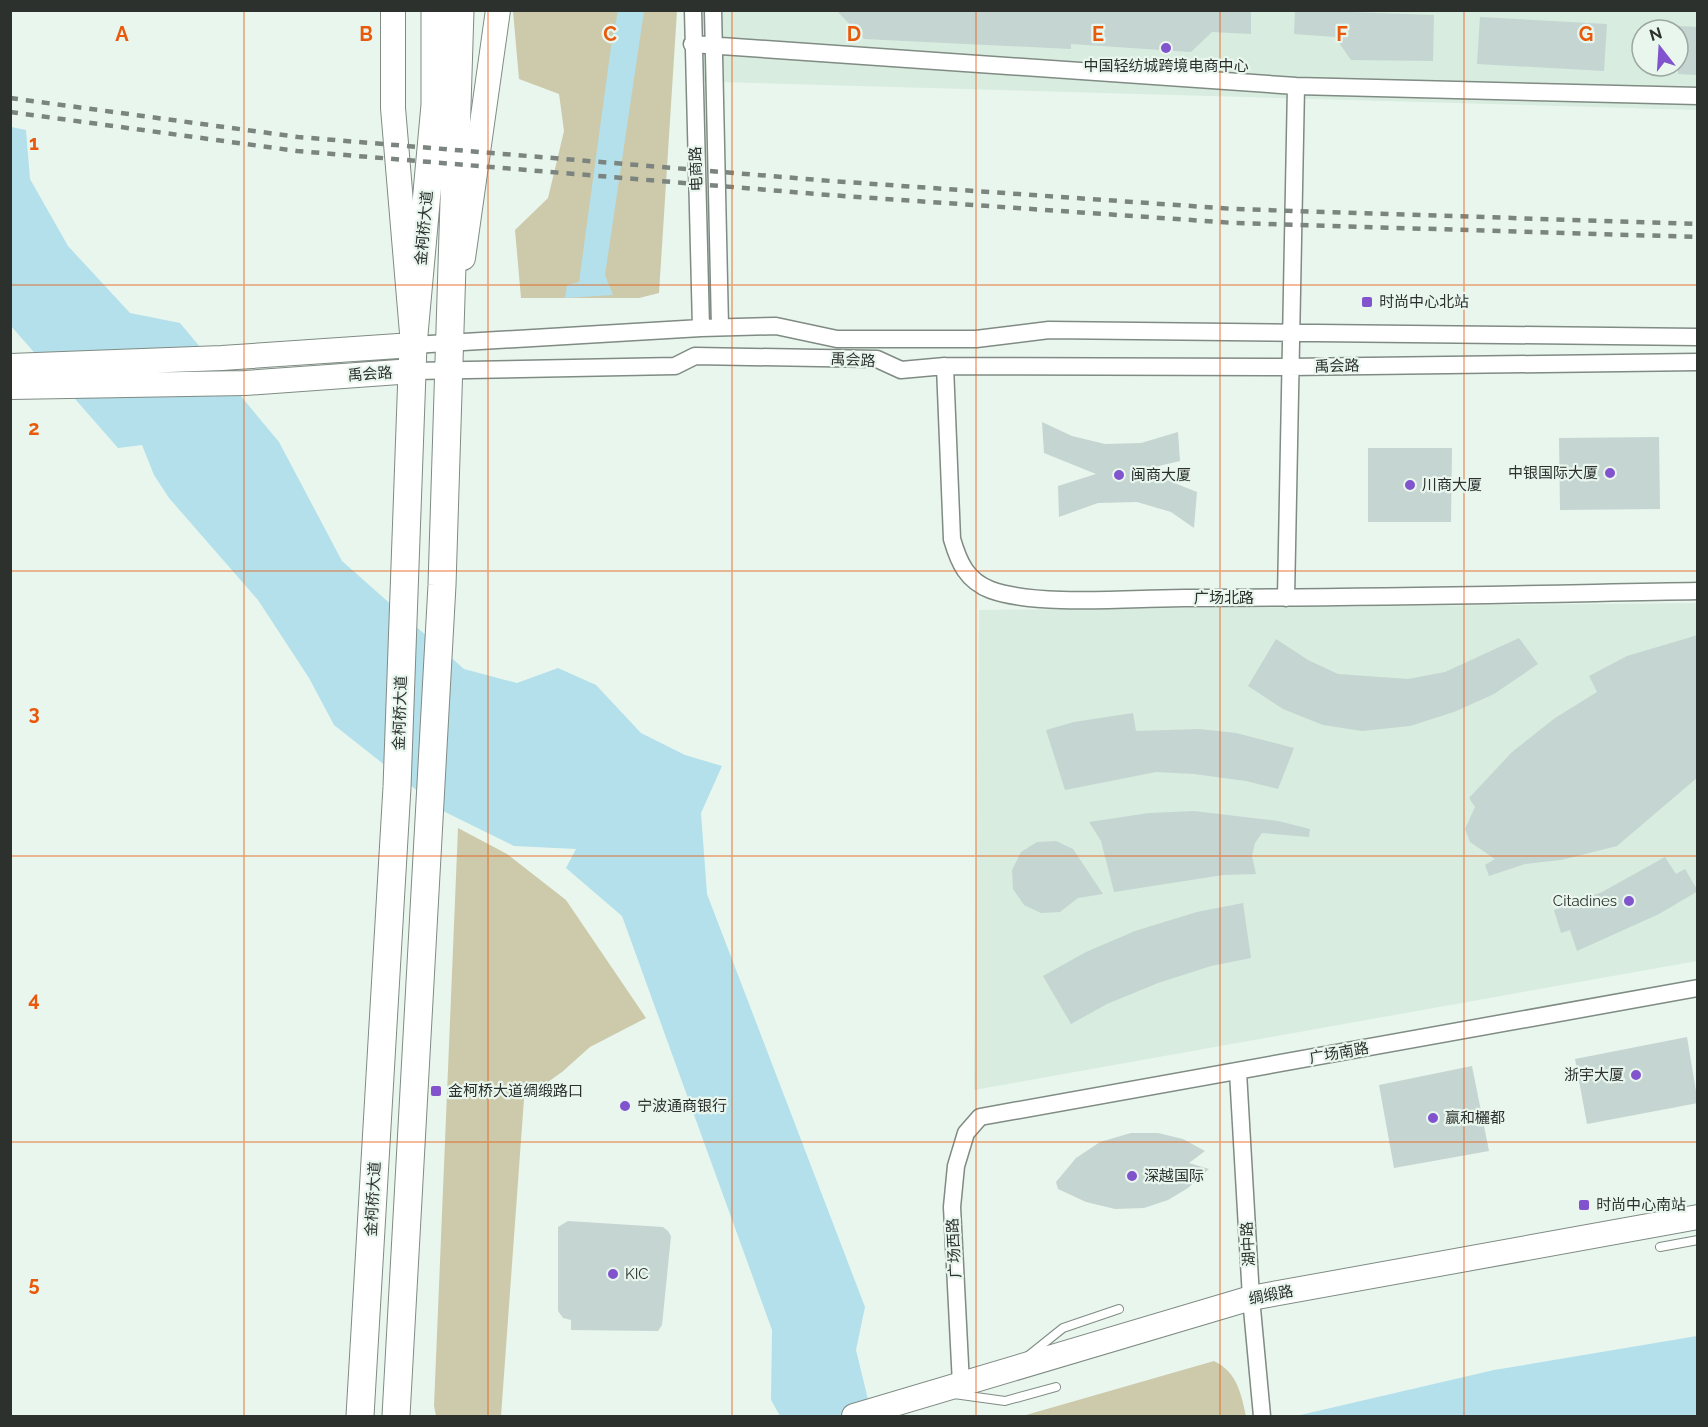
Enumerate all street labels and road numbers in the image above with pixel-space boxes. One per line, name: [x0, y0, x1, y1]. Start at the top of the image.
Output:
street label: 电商路: [686, 146, 706, 192]
street label: 金柯桥大道: [412, 190, 436, 266]
street label: 禹会路: [830, 350, 876, 370]
street label: 禹会路: [1314, 357, 1360, 375]
street label: 禹会路: [347, 363, 393, 385]
street label: 广场北路: [1194, 589, 1254, 607]
street label: 金柯桥大道: [390, 675, 410, 751]
street label: 广场南路: [1308, 1039, 1370, 1067]
street label: 金柯桥大道: [362, 1161, 384, 1237]
street label: 广场西路: [943, 1218, 965, 1278]
street label: 湖中路: [1238, 1221, 1258, 1267]
street label: 绸缎路: [1247, 1282, 1295, 1308]

